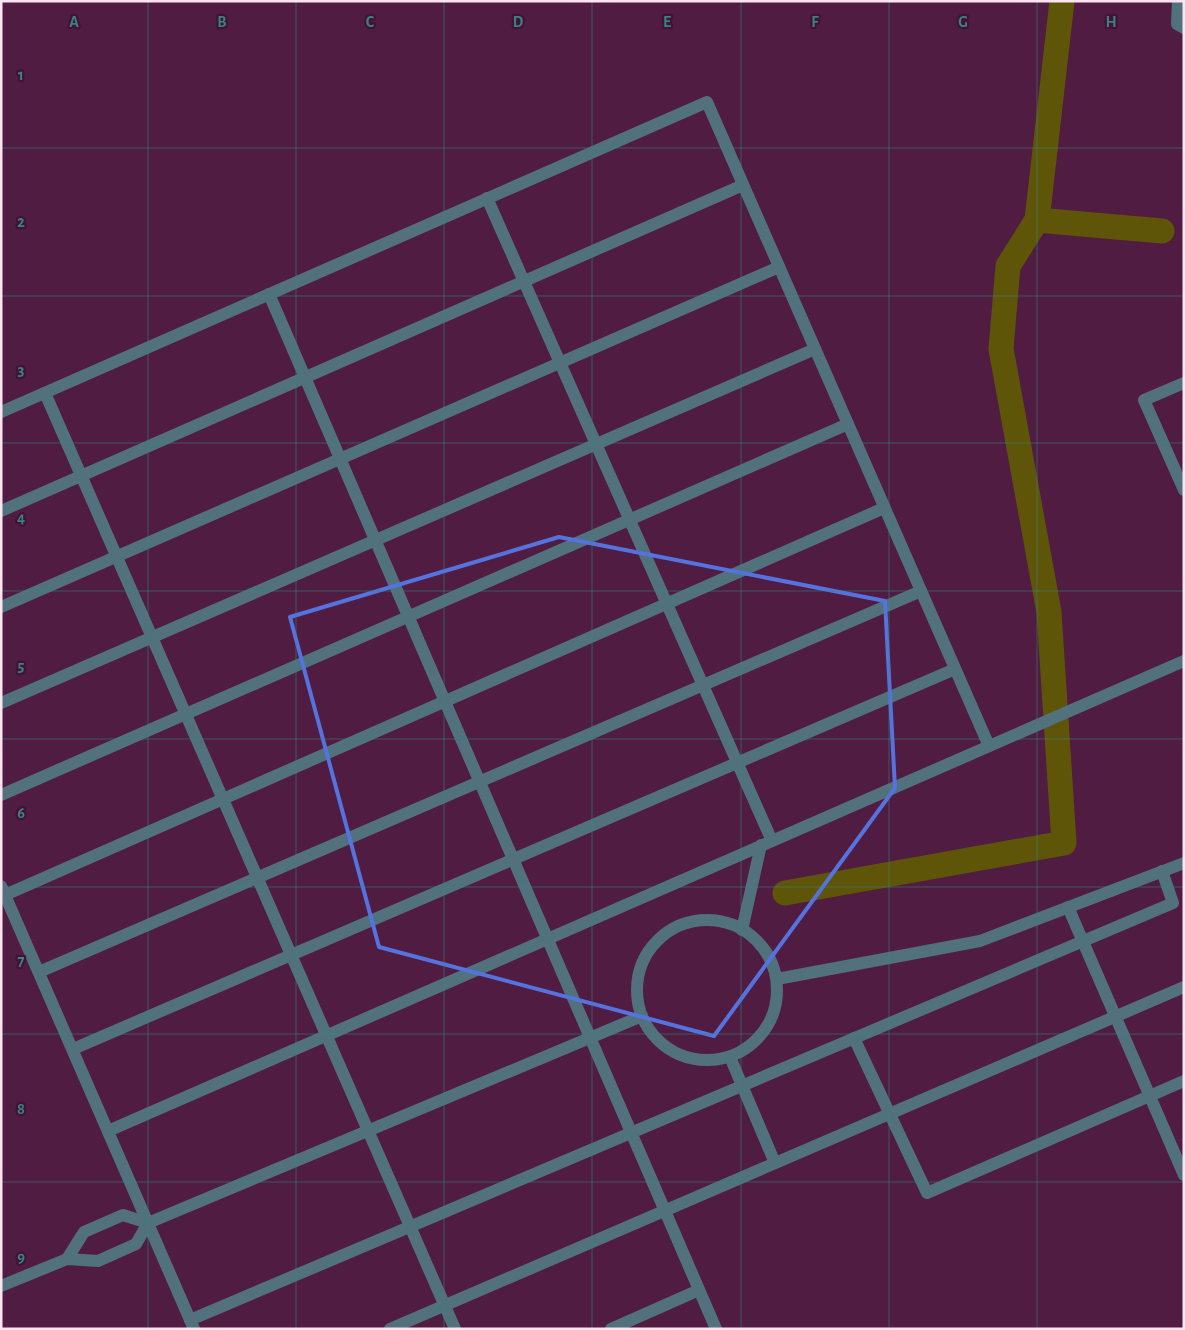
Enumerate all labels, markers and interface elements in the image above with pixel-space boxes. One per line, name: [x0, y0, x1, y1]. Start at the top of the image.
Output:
text: A: [69, 14, 79, 30]
text: B: [217, 14, 227, 30]
text: C: [366, 14, 375, 30]
text: D: [513, 14, 524, 30]
text: E: [663, 14, 671, 30]
text: F: [811, 14, 819, 30]
text: G: [958, 14, 968, 30]
text: H: [1105, 14, 1117, 30]
text: 1: [18, 67, 24, 83]
text: 2: [17, 214, 25, 230]
text: 3: [18, 362, 25, 378]
text: 4: [17, 510, 25, 526]
text: 5: [18, 658, 25, 674]
text: 6: [17, 805, 25, 821]
text: 7: [18, 953, 25, 969]
text: 8: [17, 1101, 25, 1117]
text: 9: [17, 1249, 25, 1265]

